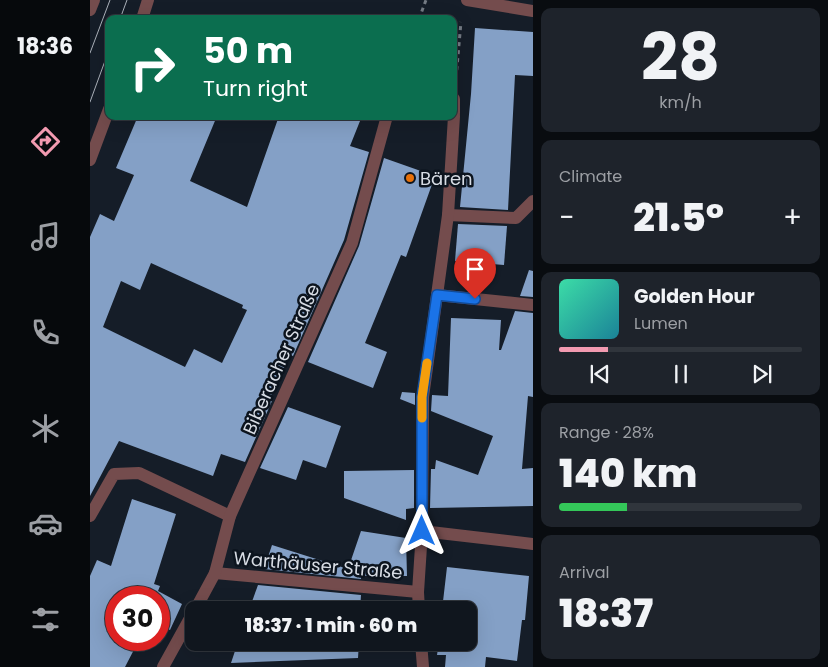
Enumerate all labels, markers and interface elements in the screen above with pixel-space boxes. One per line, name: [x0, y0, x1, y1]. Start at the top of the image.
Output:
text: 28: [641, 12, 720, 103]
text: 50 m: [203, 26, 293, 75]
text: 18:36: [17, 31, 73, 62]
icon: right: [120, 35, 185, 100]
text: Turn right: [203, 73, 308, 104]
text: km/h: [659, 91, 702, 114]
icon: directions: [28, 124, 63, 159]
text: Climate: [559, 165, 622, 188]
place label: Bären: [420, 166, 473, 191]
marker: Bären: [404, 172, 416, 184]
text: 21.5°: [633, 191, 724, 244]
text: −: [559, 198, 574, 237]
text: +: [783, 198, 802, 237]
icon: music: [28, 219, 63, 254]
pin: [454, 248, 496, 299]
icon: arrive: [461, 255, 489, 283]
street label: Biberacher Straße: [237, 280, 325, 438]
text: Golden Hour: [634, 283, 755, 310]
text: Lumen: [634, 312, 688, 335]
icon: phone: [28, 315, 63, 350]
icon: previous: [586, 360, 614, 388]
icon: pause: [667, 360, 695, 388]
icon: next: [748, 360, 776, 388]
icon: climate: [28, 411, 63, 446]
text: Range · 28%: [559, 421, 654, 444]
text: 140 km: [559, 447, 697, 500]
position arrow: [395, 504, 447, 556]
icon: car: [28, 506, 63, 541]
street label: Warthäuser Straße: [232, 545, 404, 585]
text: Arrival: [559, 561, 609, 584]
speed limit sign: 30: [105, 586, 170, 651]
text: 18:37: [559, 587, 653, 640]
icon: filters: [28, 602, 63, 637]
text: 18:37 · 1 min · 60 m: [245, 612, 417, 639]

